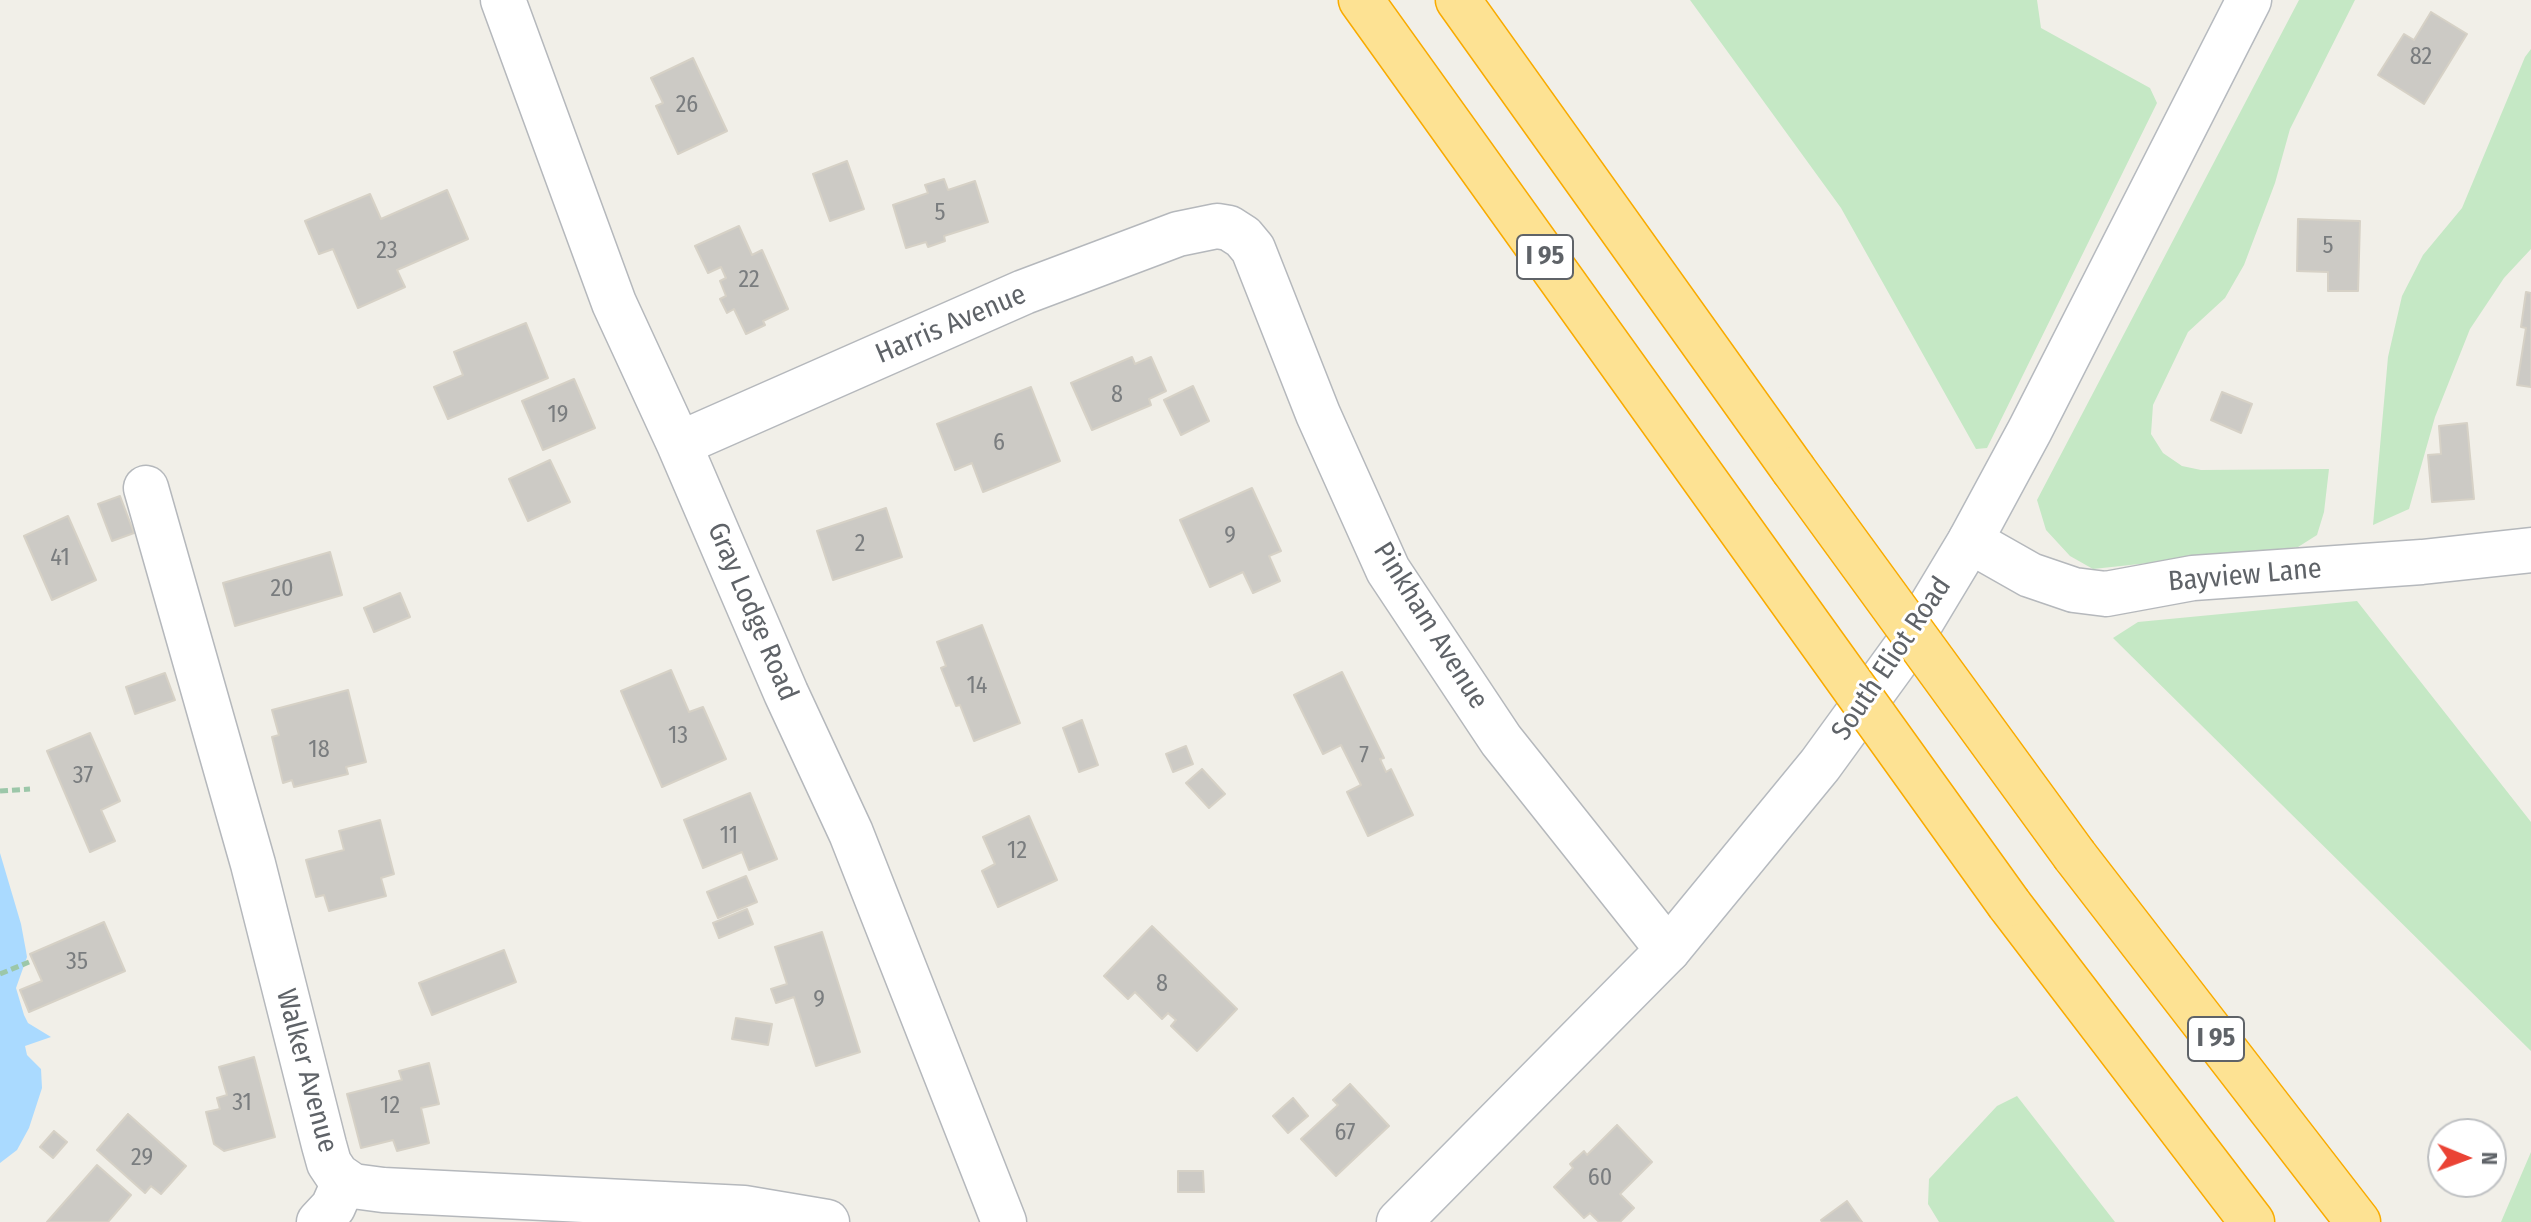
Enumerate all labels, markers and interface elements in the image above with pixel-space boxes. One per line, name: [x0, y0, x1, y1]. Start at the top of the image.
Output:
house number: 82: [2410, 43, 2432, 71]
house number: 26: [676, 91, 698, 119]
house number: 5: [934, 199, 946, 227]
house number: 5: [2322, 232, 2334, 260]
road number: I 95: [1517, 235, 1573, 279]
house number: 23: [376, 237, 398, 265]
house number: 22: [738, 266, 760, 294]
street label: Harris Avenue: [871, 278, 1031, 372]
house number: 8: [1111, 381, 1123, 409]
house number: 19: [547, 401, 569, 429]
house number: 6: [993, 429, 1005, 457]
street label: Gray Lodge Road: [699, 518, 805, 706]
house number: 9: [1224, 522, 1236, 550]
house number: 2: [855, 530, 865, 558]
street label: Pinkham Avenue: [1365, 536, 1495, 716]
house number: 41: [50, 544, 70, 572]
street label: Bayview Lane: [2167, 553, 2323, 599]
street label: South Eliot Road: [1825, 571, 1959, 747]
house number: 20: [270, 575, 294, 603]
house number: 14: [967, 672, 987, 700]
house number: 13: [668, 722, 688, 750]
house number: 18: [308, 736, 330, 764]
house number: 7: [1359, 742, 1369, 770]
house number: 37: [73, 762, 93, 790]
house number: 11: [720, 822, 738, 850]
house number: 12: [1007, 837, 1027, 865]
house number: 35: [66, 948, 88, 976]
house number: 8: [1156, 970, 1168, 998]
street label: Walker Avenue: [268, 985, 344, 1157]
house number: 9: [813, 986, 825, 1014]
road number: I 95: [2188, 1017, 2244, 1061]
house number: 31: [232, 1089, 252, 1117]
house number: 12: [380, 1092, 400, 1120]
north arrow: [2427, 1118, 2507, 1198]
house number: 67: [1334, 1119, 1356, 1147]
house number: 29: [131, 1144, 153, 1172]
text: N: [2476, 1152, 2503, 1165]
house number: 60: [1588, 1164, 1612, 1192]

